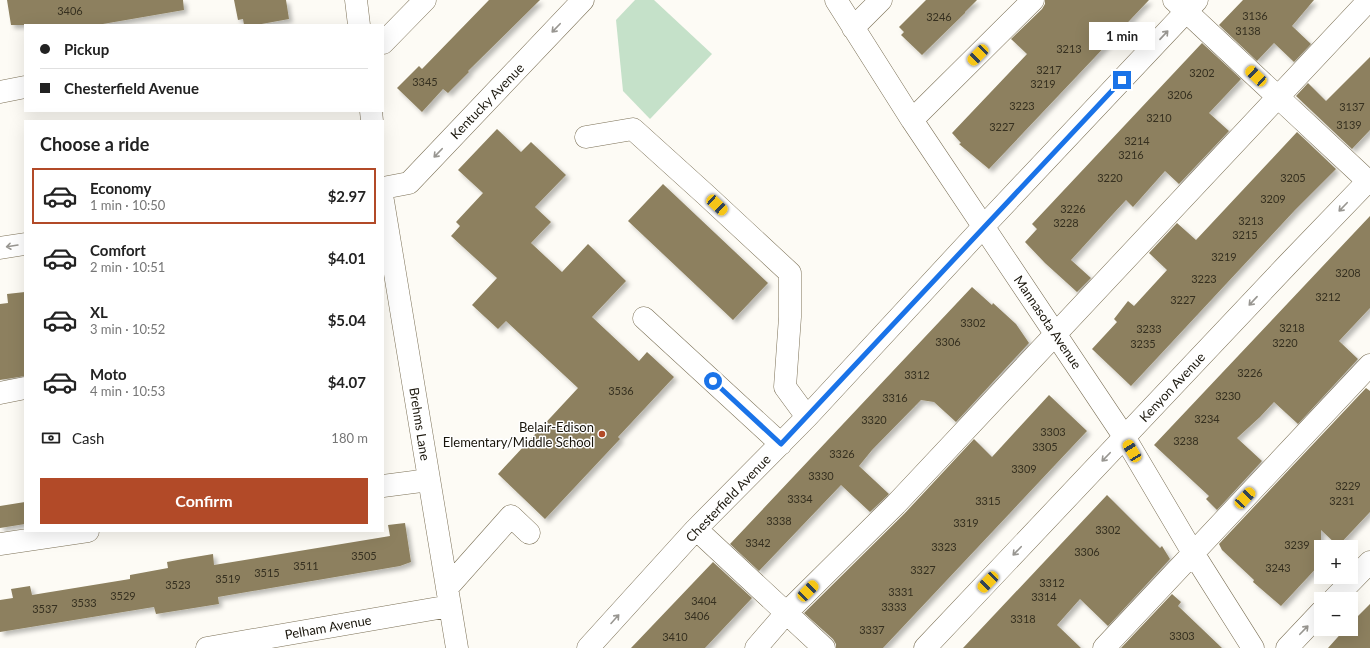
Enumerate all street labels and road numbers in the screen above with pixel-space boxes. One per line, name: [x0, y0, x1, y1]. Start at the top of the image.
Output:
street label: Kentucky Avenue: [447, 60, 527, 142]
street label: Mannasota Avenue: [1011, 272, 1085, 372]
street label: Kenyon Avenue: [1136, 349, 1208, 425]
street label: Brehms Lane: [406, 386, 434, 462]
street label: Chesterfield Avenue: [682, 451, 774, 545]
street label: Pelham Avenue: [283, 611, 373, 642]

